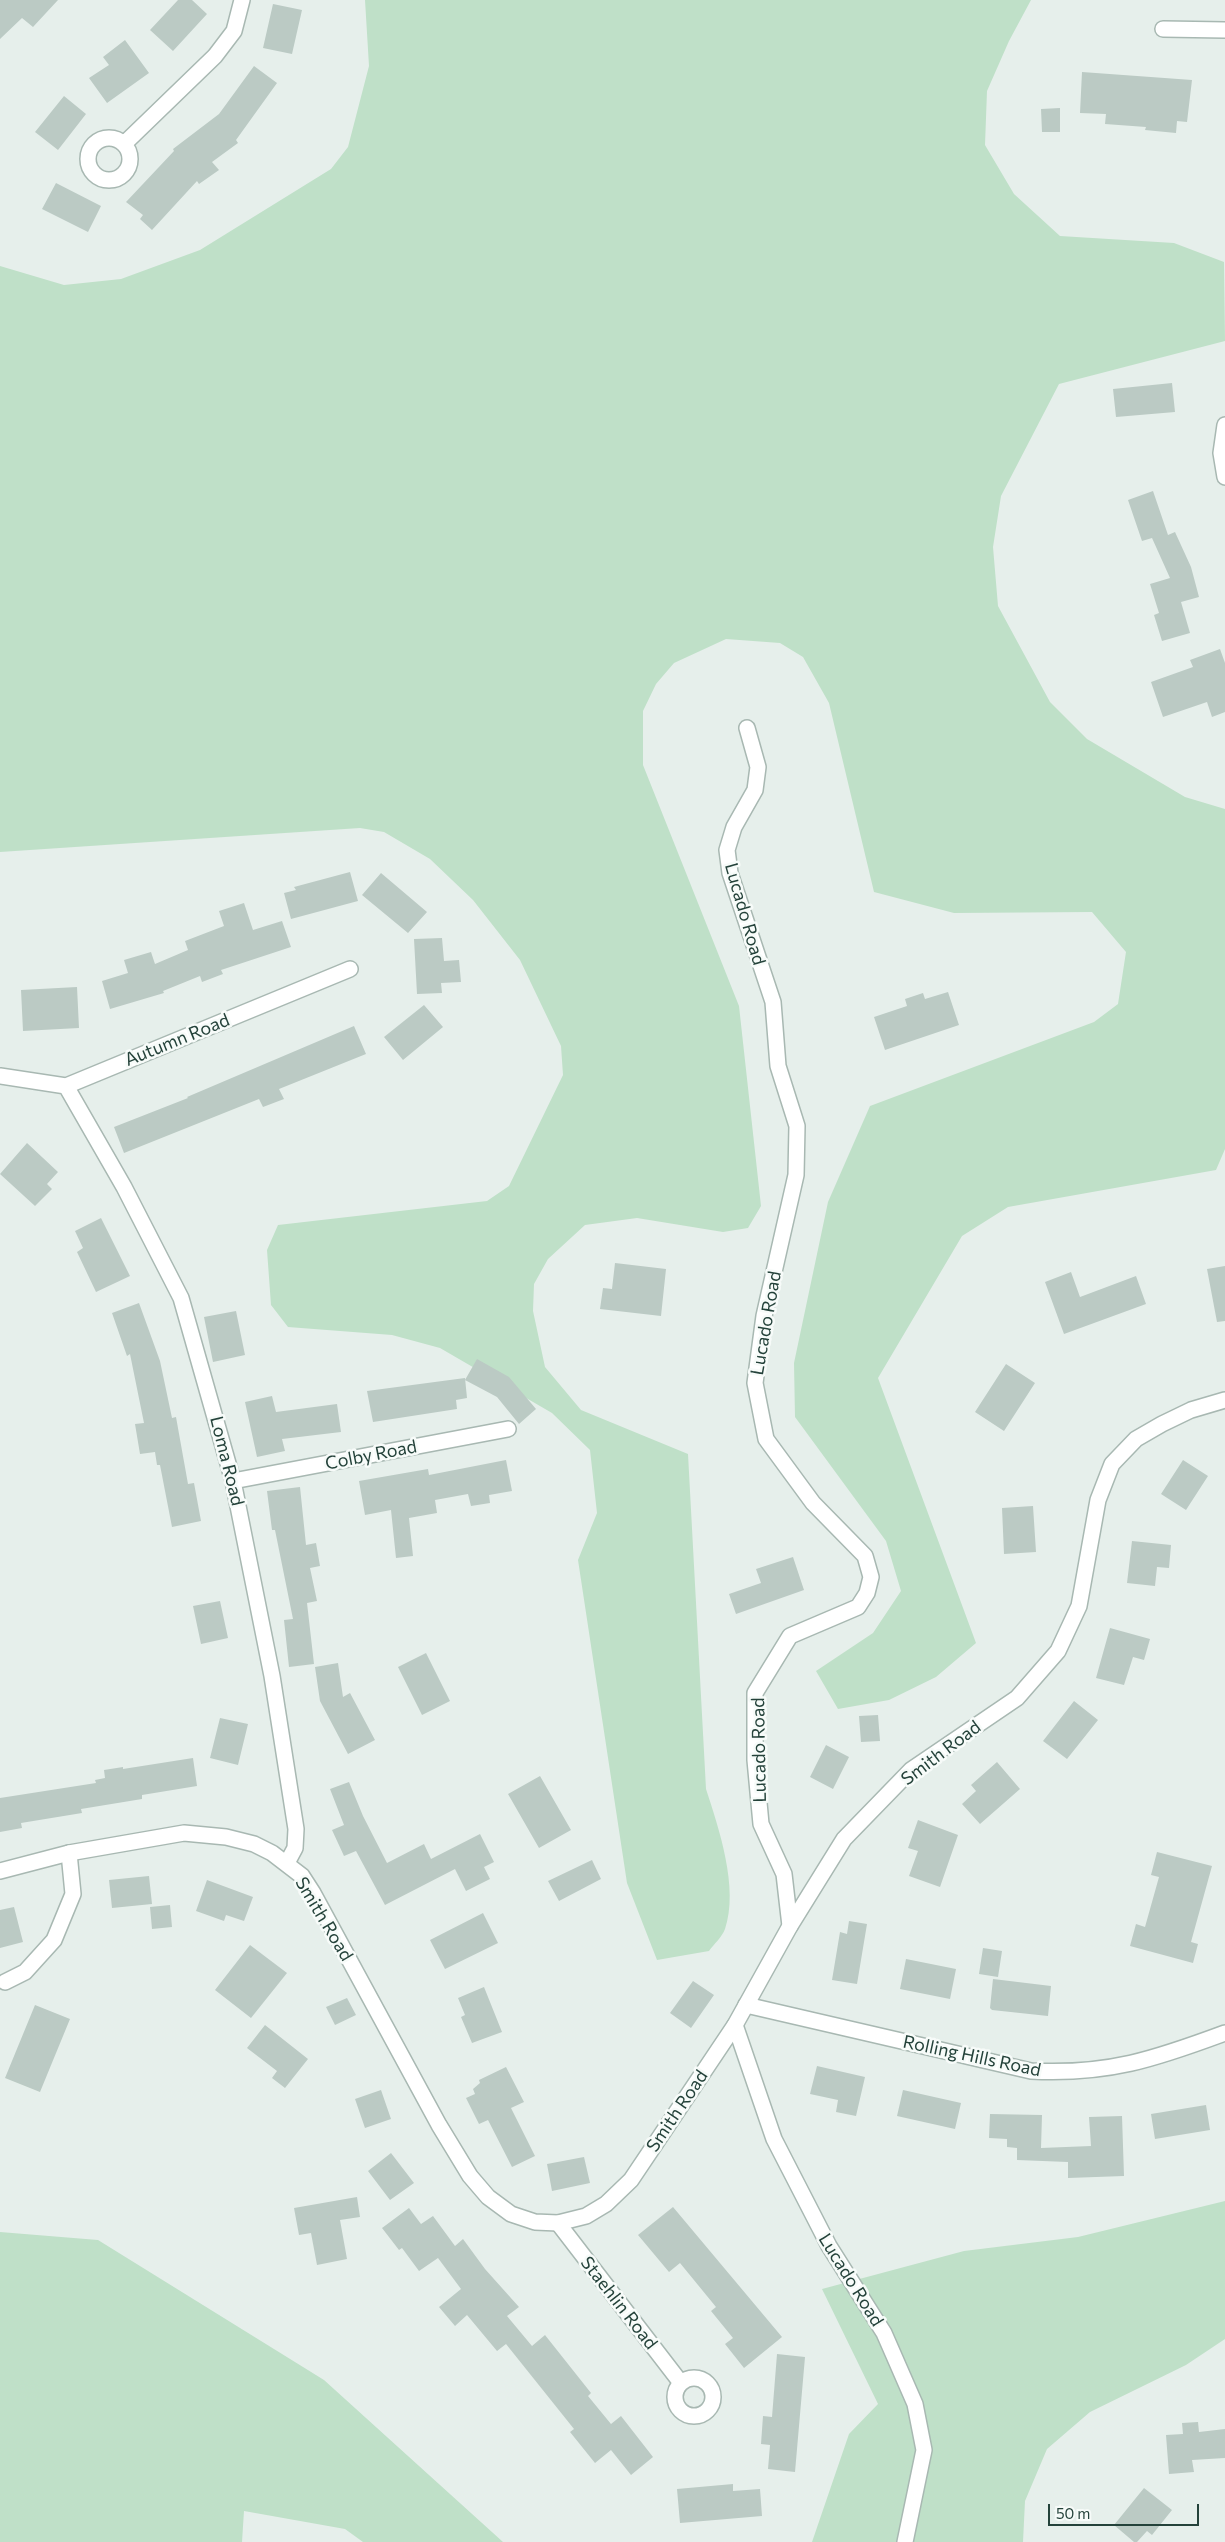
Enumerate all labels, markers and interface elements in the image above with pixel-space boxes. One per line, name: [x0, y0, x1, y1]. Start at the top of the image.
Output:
street label: Lucado Road: [720, 860, 770, 968]
street label: Autumn Road: [121, 1009, 233, 1071]
street label: Lucado Road: [746, 1269, 786, 1377]
street label: Loma Road: [205, 1414, 249, 1508]
street label: Colby Road: [323, 1436, 419, 1474]
street label: Lucado Road: [747, 1697, 771, 1803]
street label: Smith Road: [897, 1716, 985, 1790]
street label: Smith Road: [291, 1873, 357, 1965]
street label: Rolling Hills Road: [901, 2031, 1043, 2081]
street label: Smith Road: [642, 2066, 712, 2156]
street label: Lucado Road: [814, 2230, 888, 2330]
street label: Staehlin Road: [576, 2252, 662, 2354]
scale bar: [1050, 2494, 1201, 2526]
text: 50 m: [1056, 2504, 1090, 2522]

